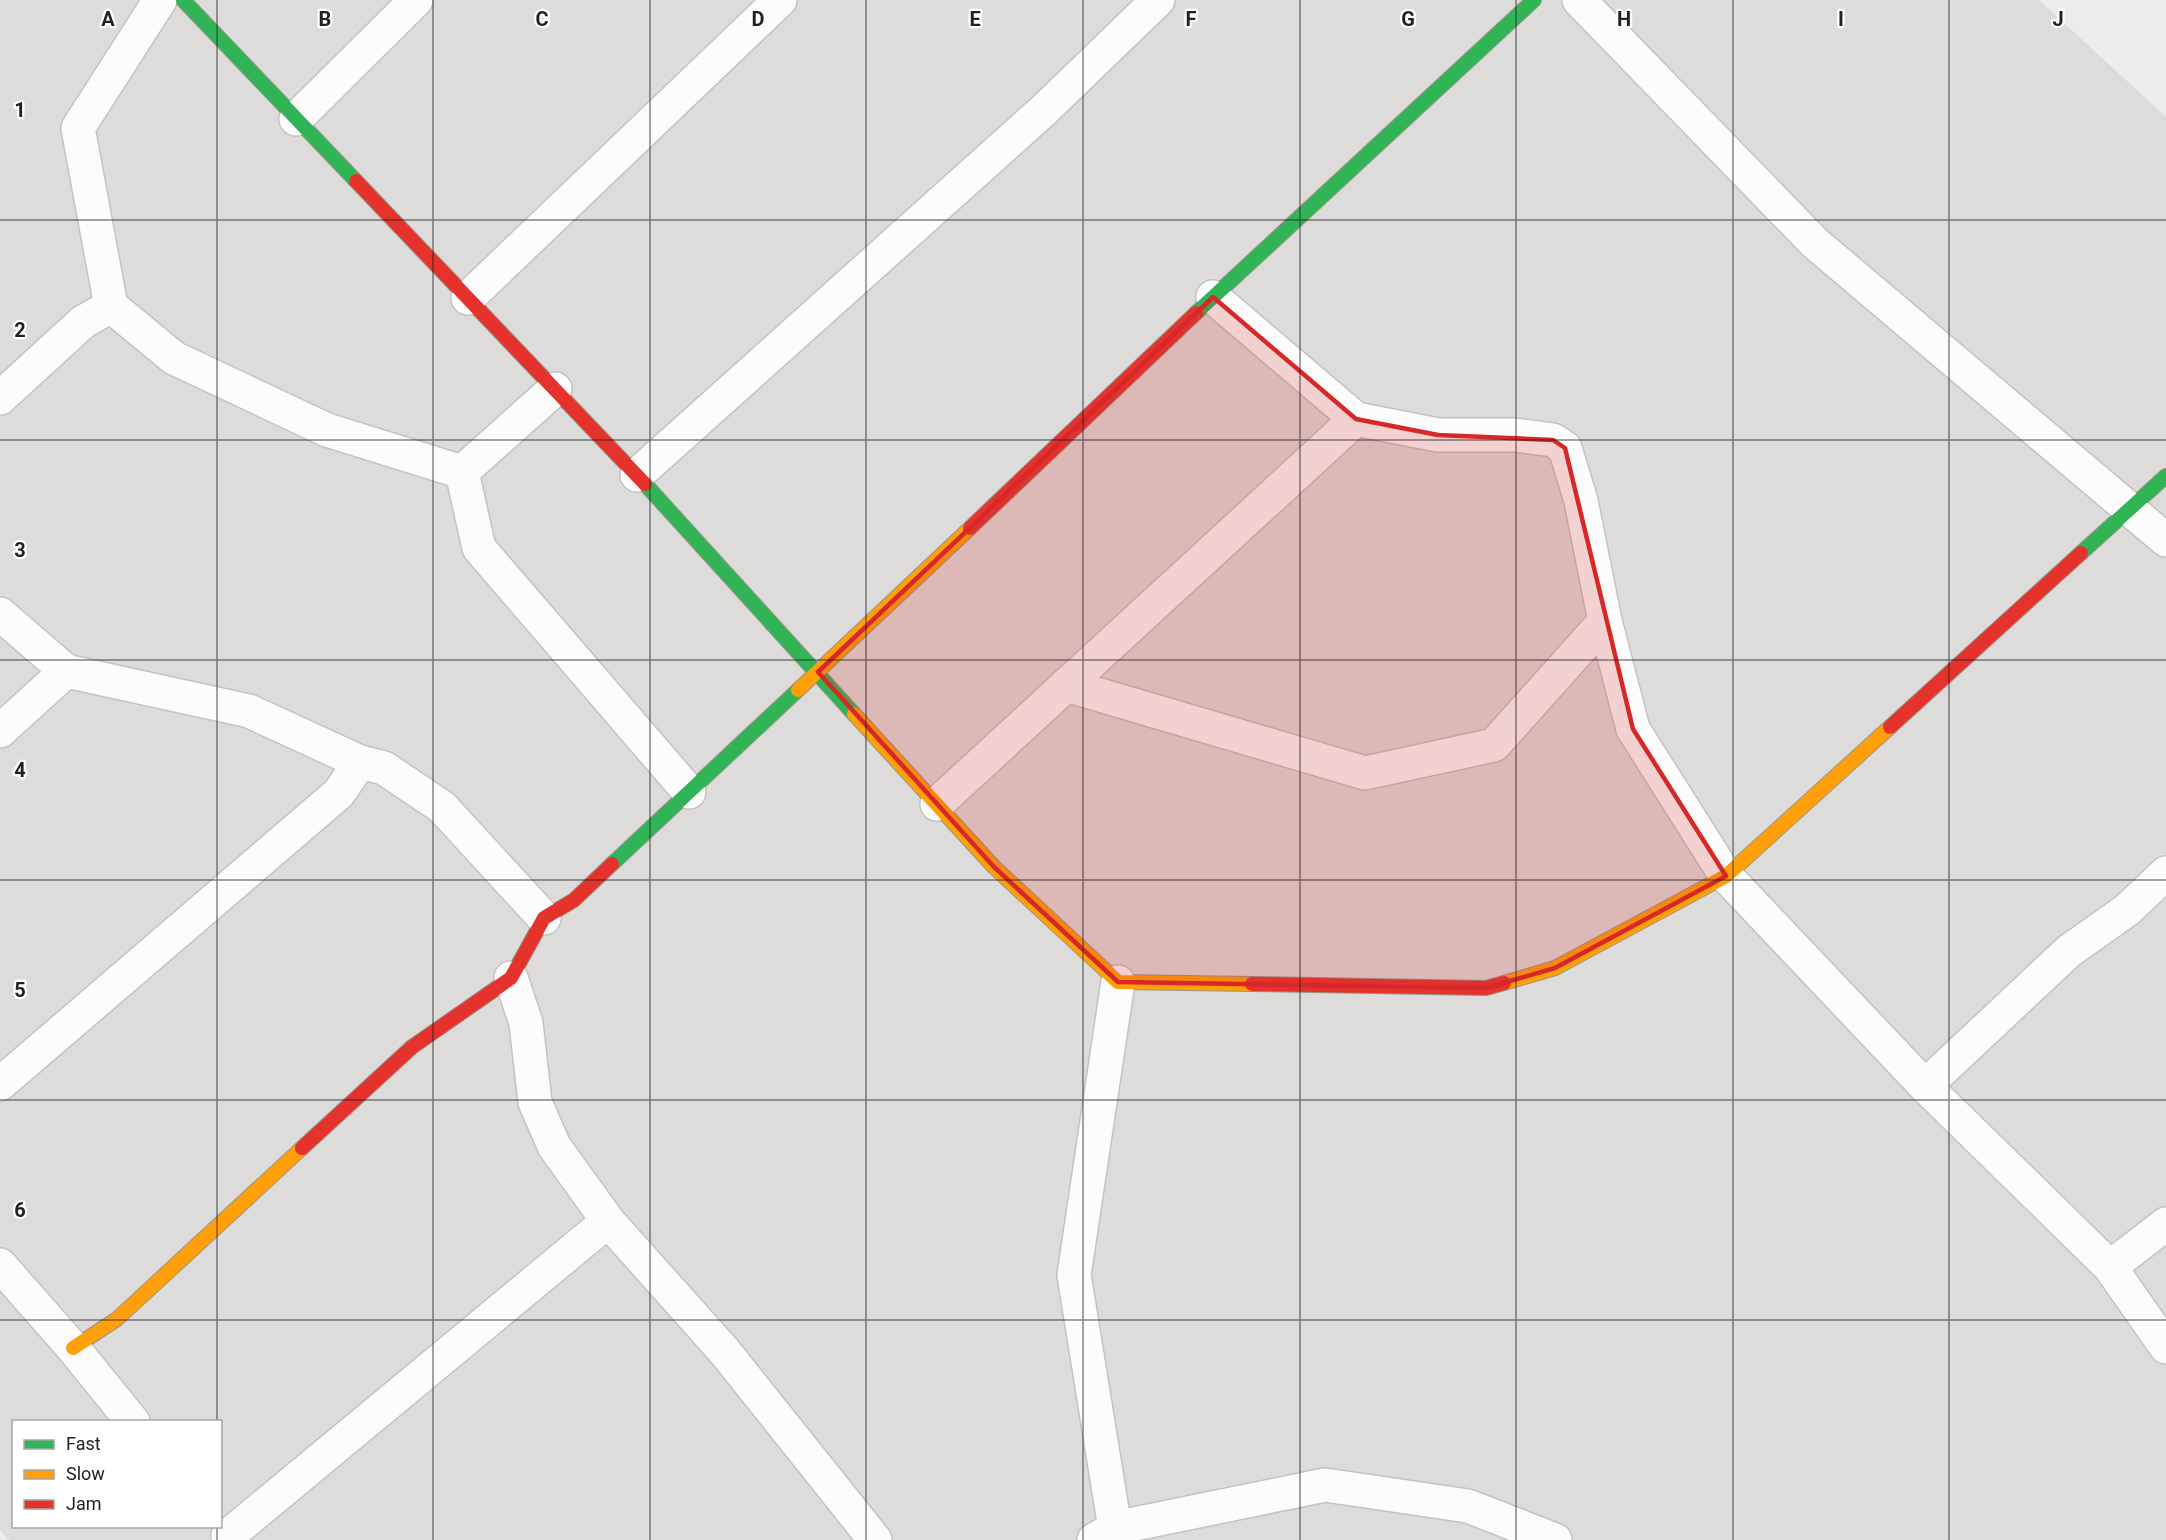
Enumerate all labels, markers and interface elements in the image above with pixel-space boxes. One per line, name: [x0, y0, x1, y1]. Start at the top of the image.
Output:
text: A: [101, 7, 115, 31]
text: B: [319, 7, 331, 31]
text: C: [535, 7, 549, 31]
text: D: [752, 7, 765, 31]
text: E: [969, 7, 981, 31]
text: F: [1186, 7, 1197, 31]
text: G: [1401, 7, 1415, 31]
text: H: [1617, 7, 1631, 31]
text: I: [1838, 7, 1844, 31]
text: J: [2052, 7, 2064, 31]
text: 1: [14, 98, 26, 122]
text: 2: [14, 318, 26, 342]
text: 3: [14, 538, 26, 562]
text: 4: [14, 758, 26, 782]
text: 5: [14, 978, 26, 1002]
text: 6: [14, 1198, 26, 1222]
legend: [12, 1420, 222, 1528]
text: Fast: [66, 1433, 101, 1454]
text: Slow: [66, 1463, 105, 1484]
text: Jam: [66, 1493, 102, 1514]

